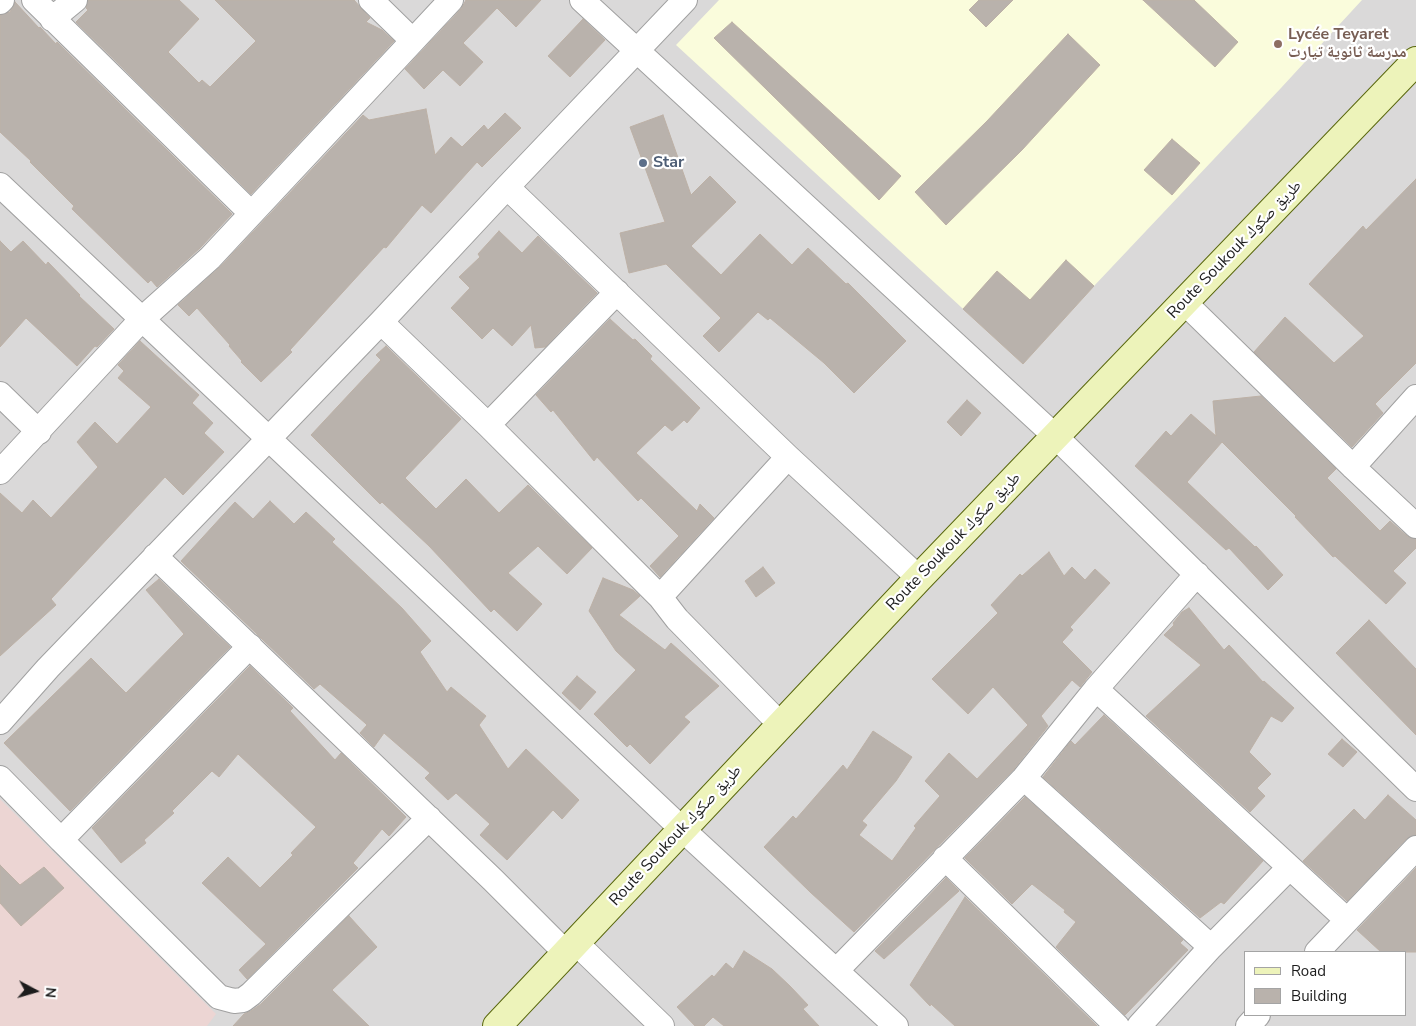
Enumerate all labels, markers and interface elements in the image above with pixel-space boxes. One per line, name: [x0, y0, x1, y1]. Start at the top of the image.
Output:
place label: Lycée Teyaret مدرسة ثانوية تيارت: [1288, 25, 1407, 63]
marker: Lycée Teyaret مدرسة ثانوية تيارت: [1272, 38, 1284, 50]
place label: Star: [653, 153, 684, 173]
marker: Star: [637, 157, 649, 169]
street label: Route Soukouk طريق صكوك: [1164, 177, 1306, 323]
street label: Route Soukouk طريق صكوك: [883, 469, 1025, 615]
street label: Route Soukouk طريق صكوك: [606, 762, 746, 910]
legend: [1244, 951, 1406, 1016]
text: Road: [1291, 961, 1326, 981]
north arrow: [10, 966, 60, 1016]
text: N: [40, 986, 60, 999]
text: Building: [1291, 986, 1347, 1006]

